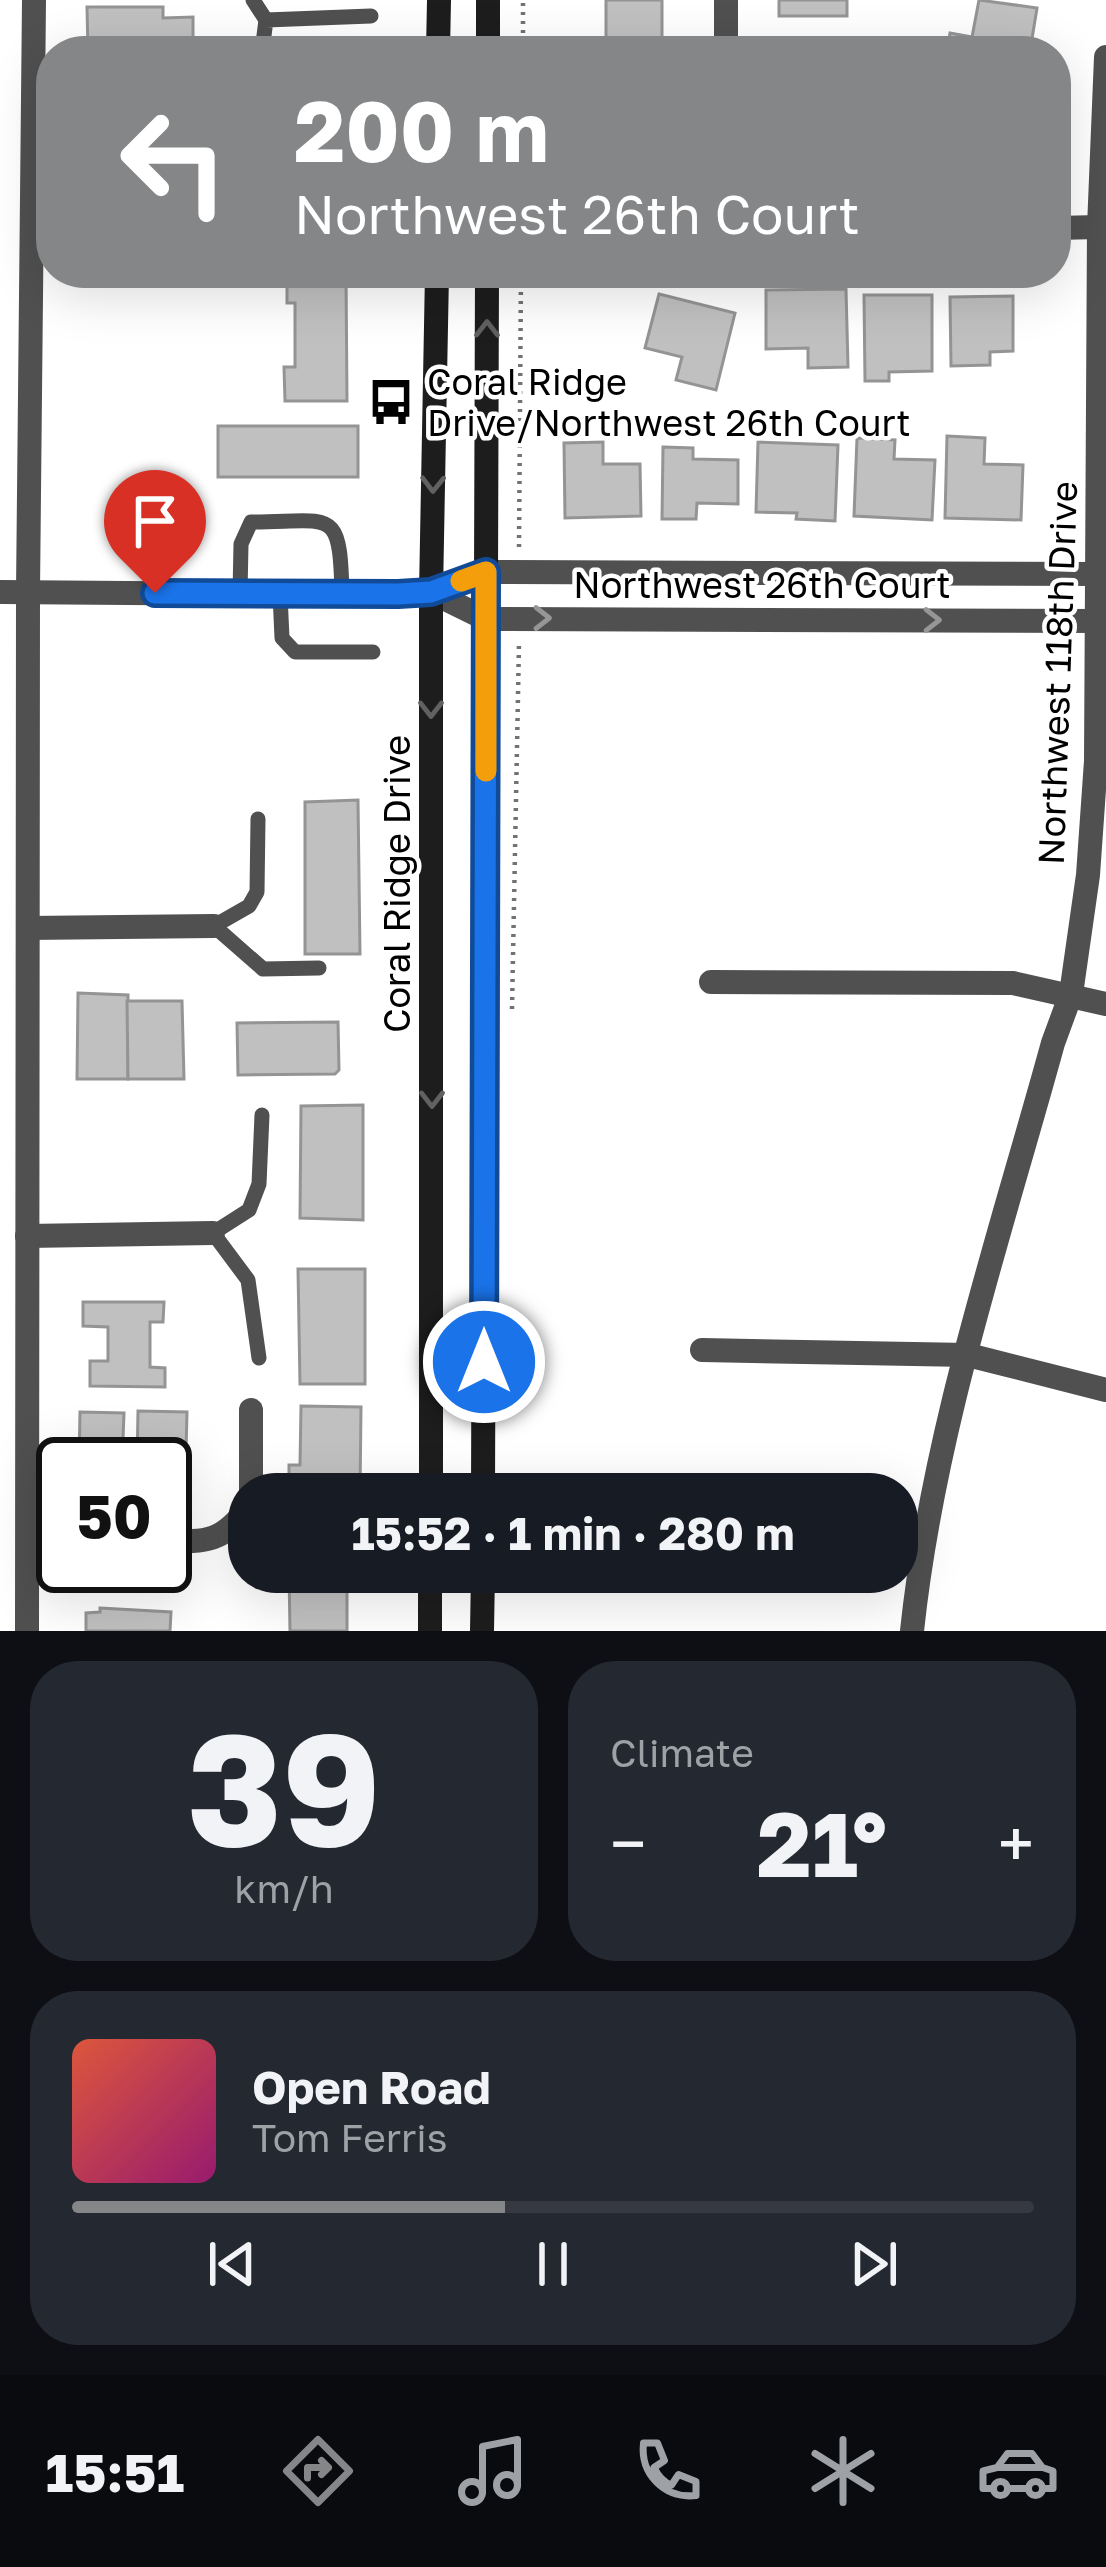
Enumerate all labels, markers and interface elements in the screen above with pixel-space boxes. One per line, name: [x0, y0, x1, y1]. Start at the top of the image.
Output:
text: 200 m: [294, 80, 549, 180]
icon: left: [96, 84, 252, 240]
text: Northwest 26th Court: [294, 181, 860, 246]
one-way arrow: [474, 319, 500, 337]
place label: Coral Ridge Drive/Northwest 26th Court: [427, 360, 911, 444]
bus stop icon: Coral Ridge Drive/Northwest 26th Court: [366, 377, 416, 427]
pin: [104, 470, 206, 593]
one-way arrow: [420, 475, 446, 494]
street label: Northwest 118th Drive: [1029, 481, 1085, 865]
icon: arrive: [122, 488, 188, 554]
street label: Northwest 26th Court: [573, 563, 951, 606]
one-way arrow: [533, 605, 552, 631]
one-way arrow: [924, 607, 942, 633]
one-way arrow: [418, 701, 444, 719]
street label: Coral Ridge Drive: [375, 735, 418, 1033]
one-way arrow: [419, 1091, 445, 1109]
position arrow: [421, 1299, 547, 1425]
speed limit sign: 50: [36, 1437, 192, 1593]
text: 15:52 · 1 min · 280 m: [351, 1506, 795, 1560]
text: 39: [187, 1693, 381, 1880]
text: Climate: [610, 1729, 754, 1776]
text: 21°: [757, 1789, 887, 1897]
text: −: [610, 1803, 646, 1883]
text: +: [998, 1803, 1034, 1883]
text: km/h: [234, 1865, 334, 1912]
text: Open Road: [252, 2060, 491, 2114]
text: Tom Ferris: [252, 2114, 447, 2161]
icon: previous: [199, 2231, 265, 2297]
icon: pause: [520, 2231, 586, 2297]
icon: next: [841, 2231, 907, 2297]
icon: directions: [276, 2429, 360, 2513]
icon: music: [451, 2429, 535, 2513]
icon: phone: [626, 2429, 710, 2513]
icon: climate: [801, 2429, 885, 2513]
icon: car: [976, 2429, 1060, 2513]
text: 15:51: [46, 2439, 184, 2504]

